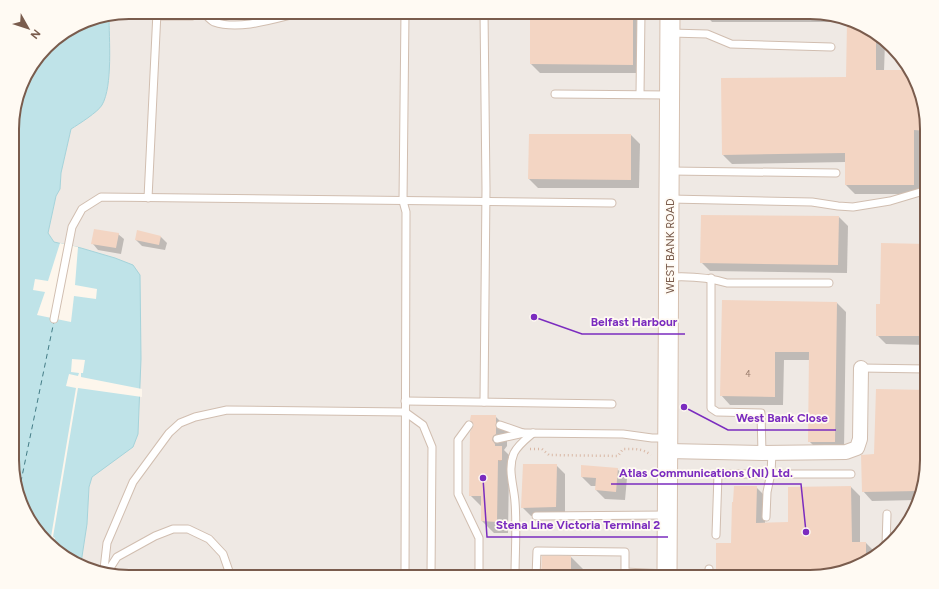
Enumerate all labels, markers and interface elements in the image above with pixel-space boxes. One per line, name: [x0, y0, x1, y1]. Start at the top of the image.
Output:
north arrow: [8, 8, 48, 48]
text: N: [28, 27, 43, 41]
street label: WEST BANK ROAD: [664, 198, 677, 294]
callout: Belfast Harbour: [582, 310, 685, 334]
text: Belfast Harbour: [591, 315, 678, 329]
house number: 4: [745, 368, 751, 379]
callout: West Bank Close: [728, 406, 836, 430]
text: West Bank Close: [736, 411, 828, 425]
callout: Atlas Communications (NI) Ltd.: [611, 460, 801, 484]
text: Atlas Communications (NI) Ltd.: [619, 466, 793, 480]
callout: Stena Line Victoria Terminal 2: [487, 513, 668, 537]
text: Stena Line Victoria Terminal 2: [496, 518, 660, 532]

